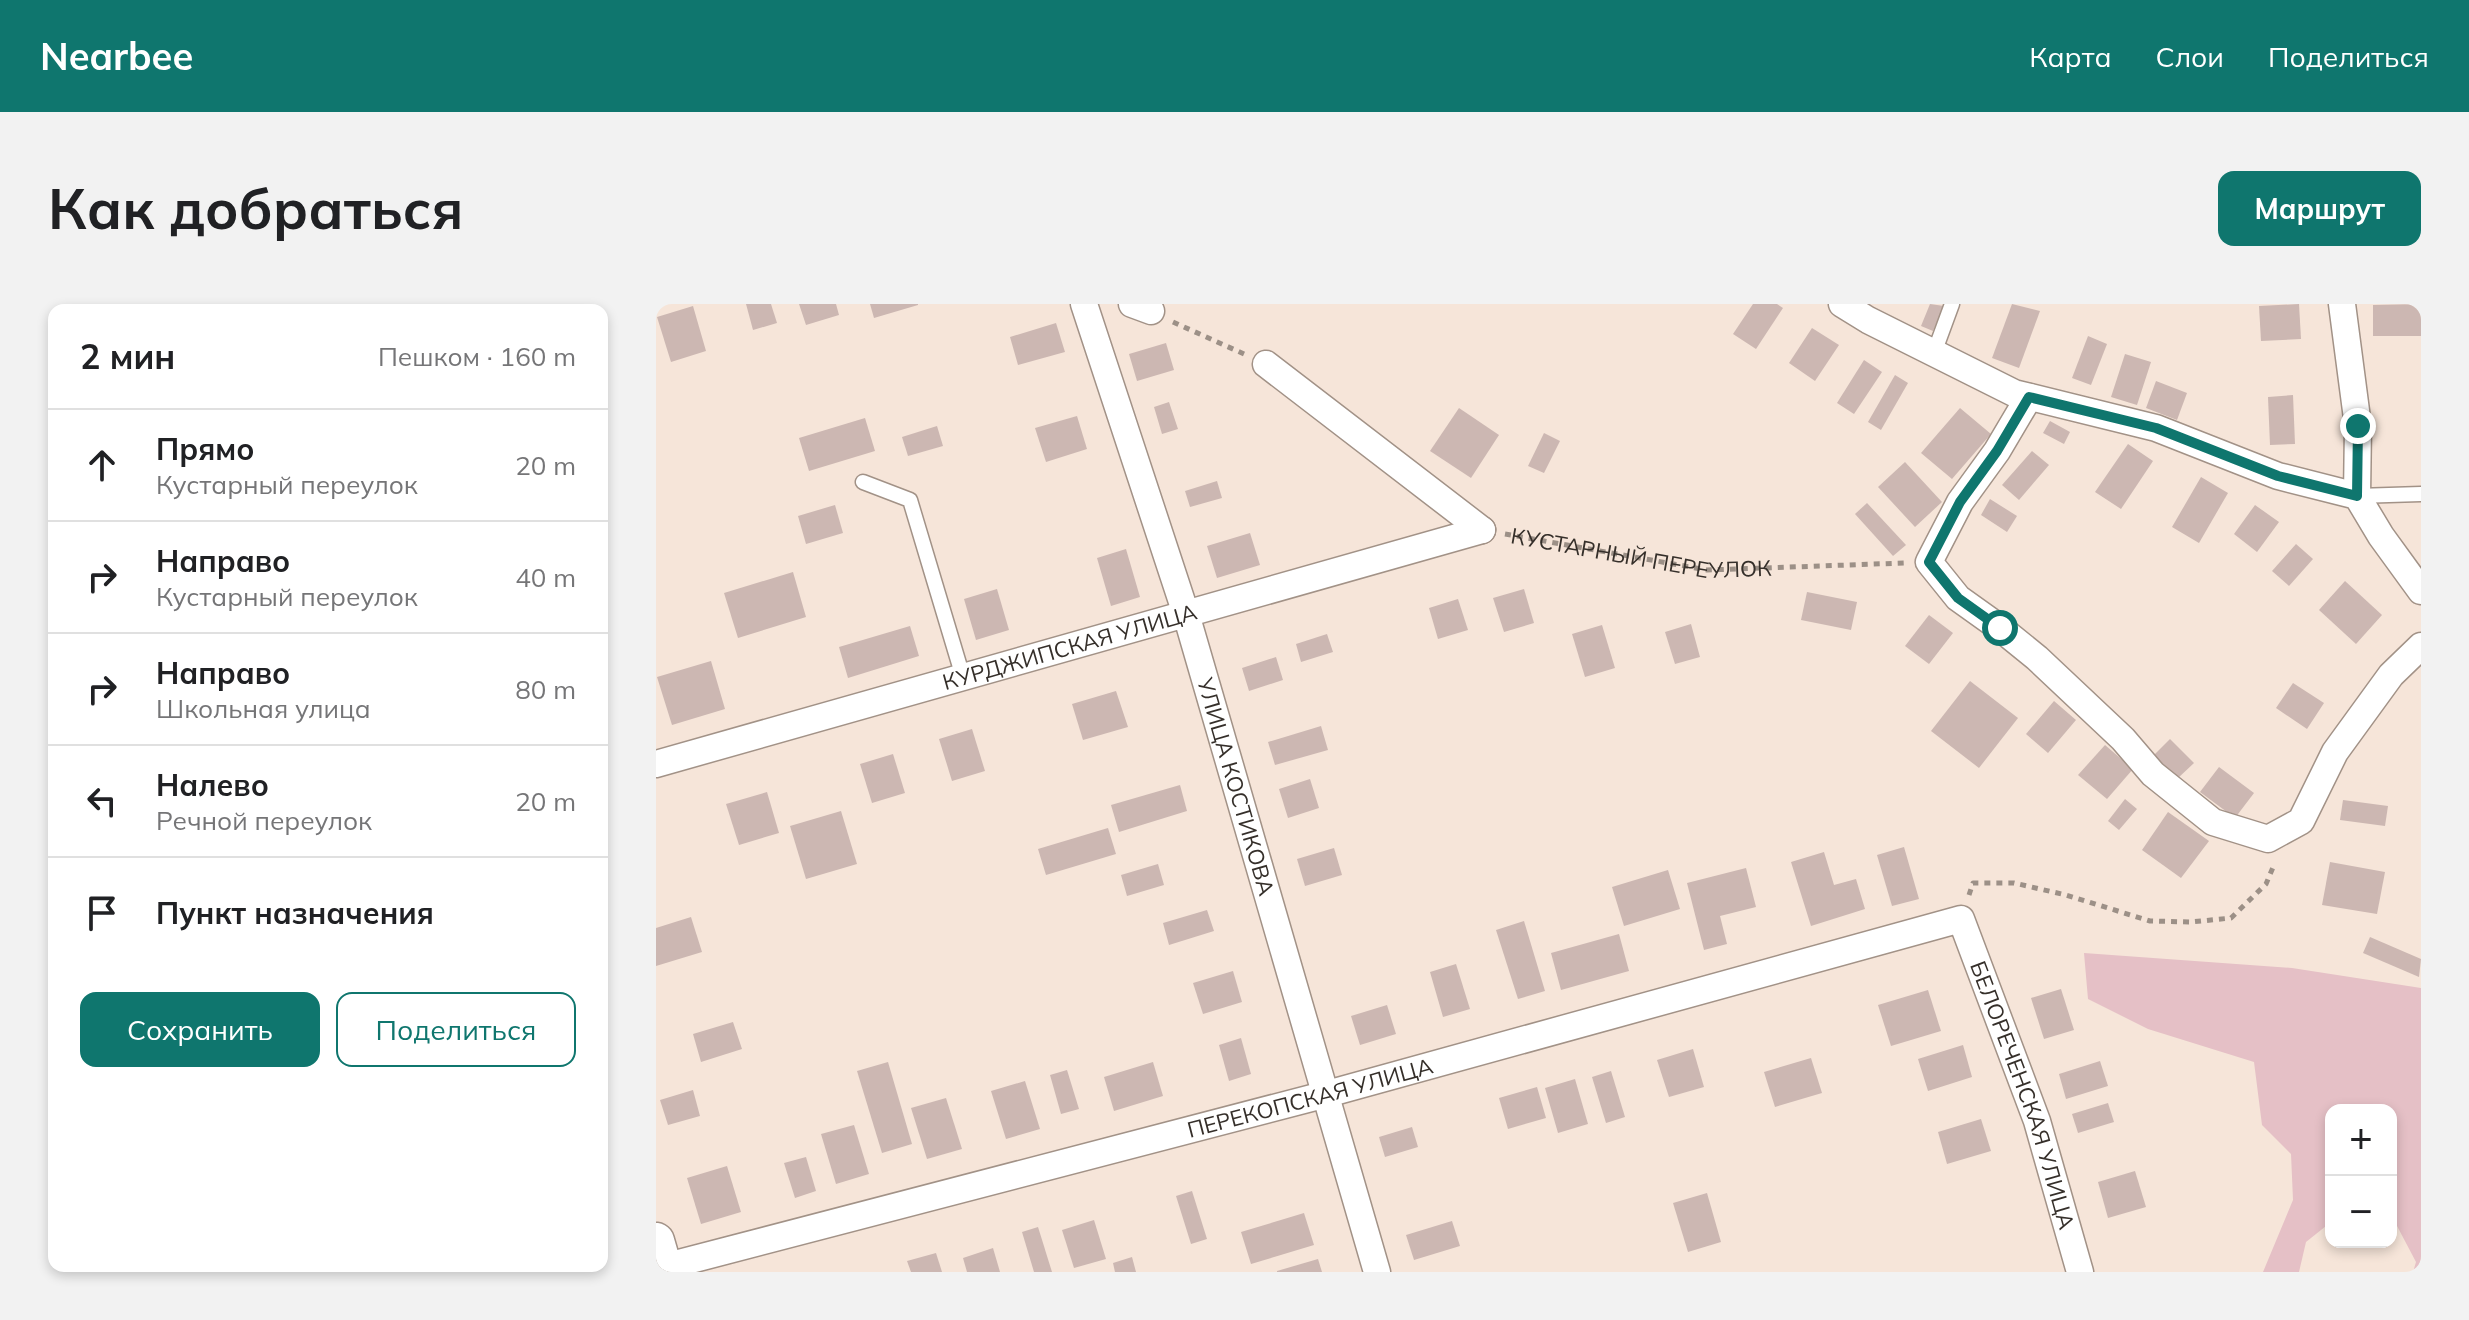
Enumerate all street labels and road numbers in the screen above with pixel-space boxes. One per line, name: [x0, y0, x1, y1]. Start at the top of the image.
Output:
street label: КУСТАРНЫЙ ПЕРЕУЛОК: [1509, 521, 1772, 584]
street label: КУРДЖИПСКАЯ УЛИЦА: [939, 597, 1200, 696]
street label: УЛИЦА КОСТИКОВА: [1191, 673, 1281, 899]
street label: БЕЛОРЕЧЕНСКАЯ УЛИЦА: [1964, 957, 2081, 1232]
street label: ПЕРЕКОПСКАЯ УЛИЦА: [1184, 1051, 1436, 1144]

